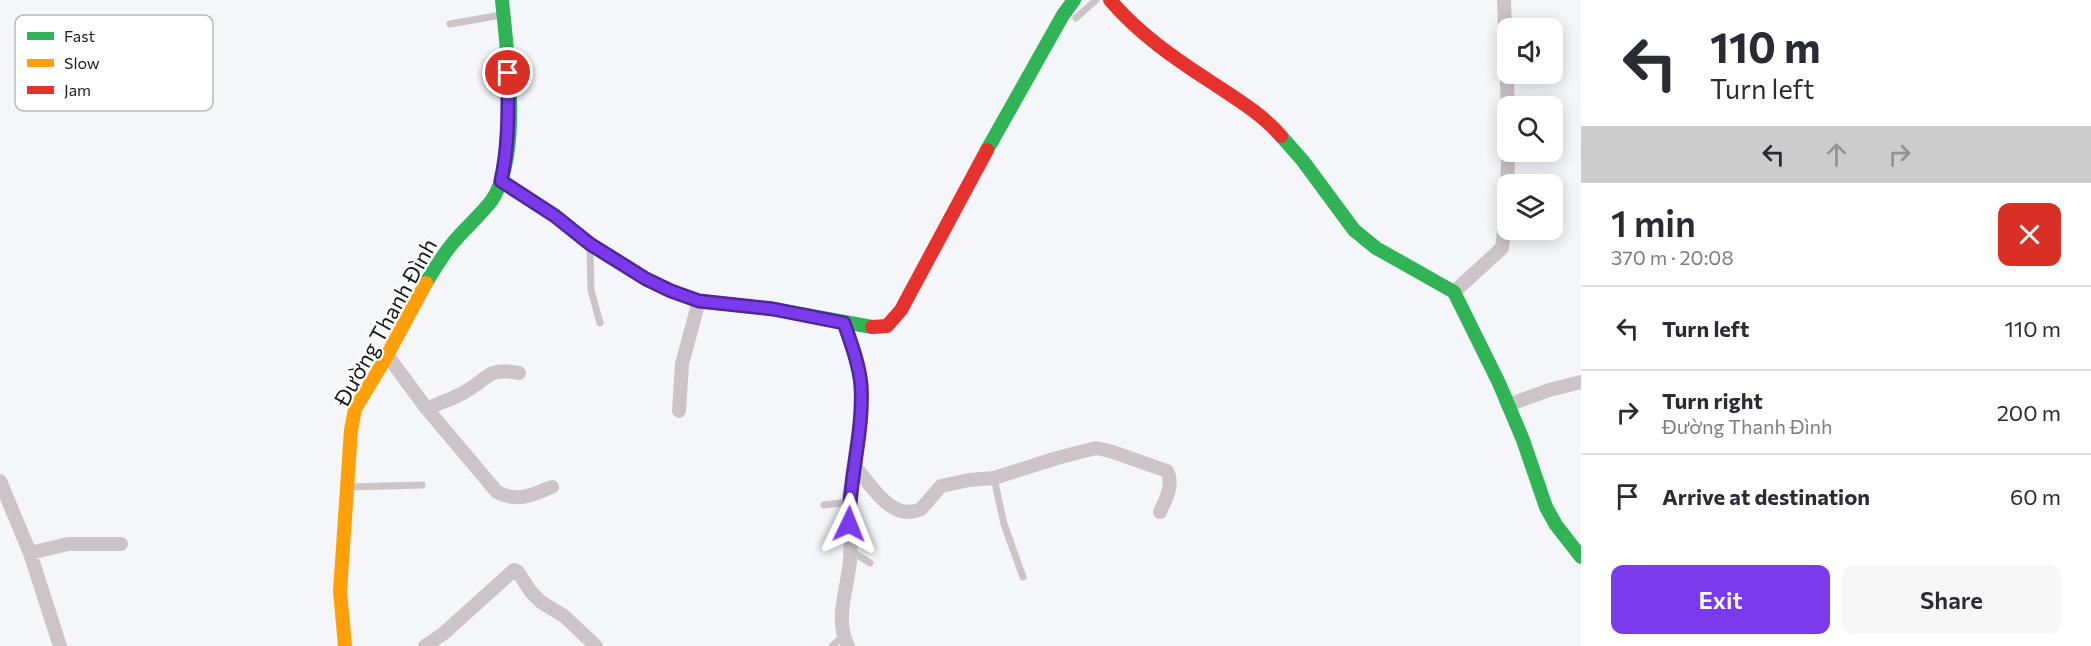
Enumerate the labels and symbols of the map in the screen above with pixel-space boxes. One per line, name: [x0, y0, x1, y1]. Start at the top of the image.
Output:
legend: [15, 15, 213, 111]
text: Fast: [64, 26, 95, 45]
pin: [482, 47, 533, 98]
text: Slow: [64, 53, 100, 72]
text: Jam: [64, 80, 91, 99]
street label: Đường Thanh Đình: [327, 233, 442, 411]
position arrow: [817, 492, 881, 556]

